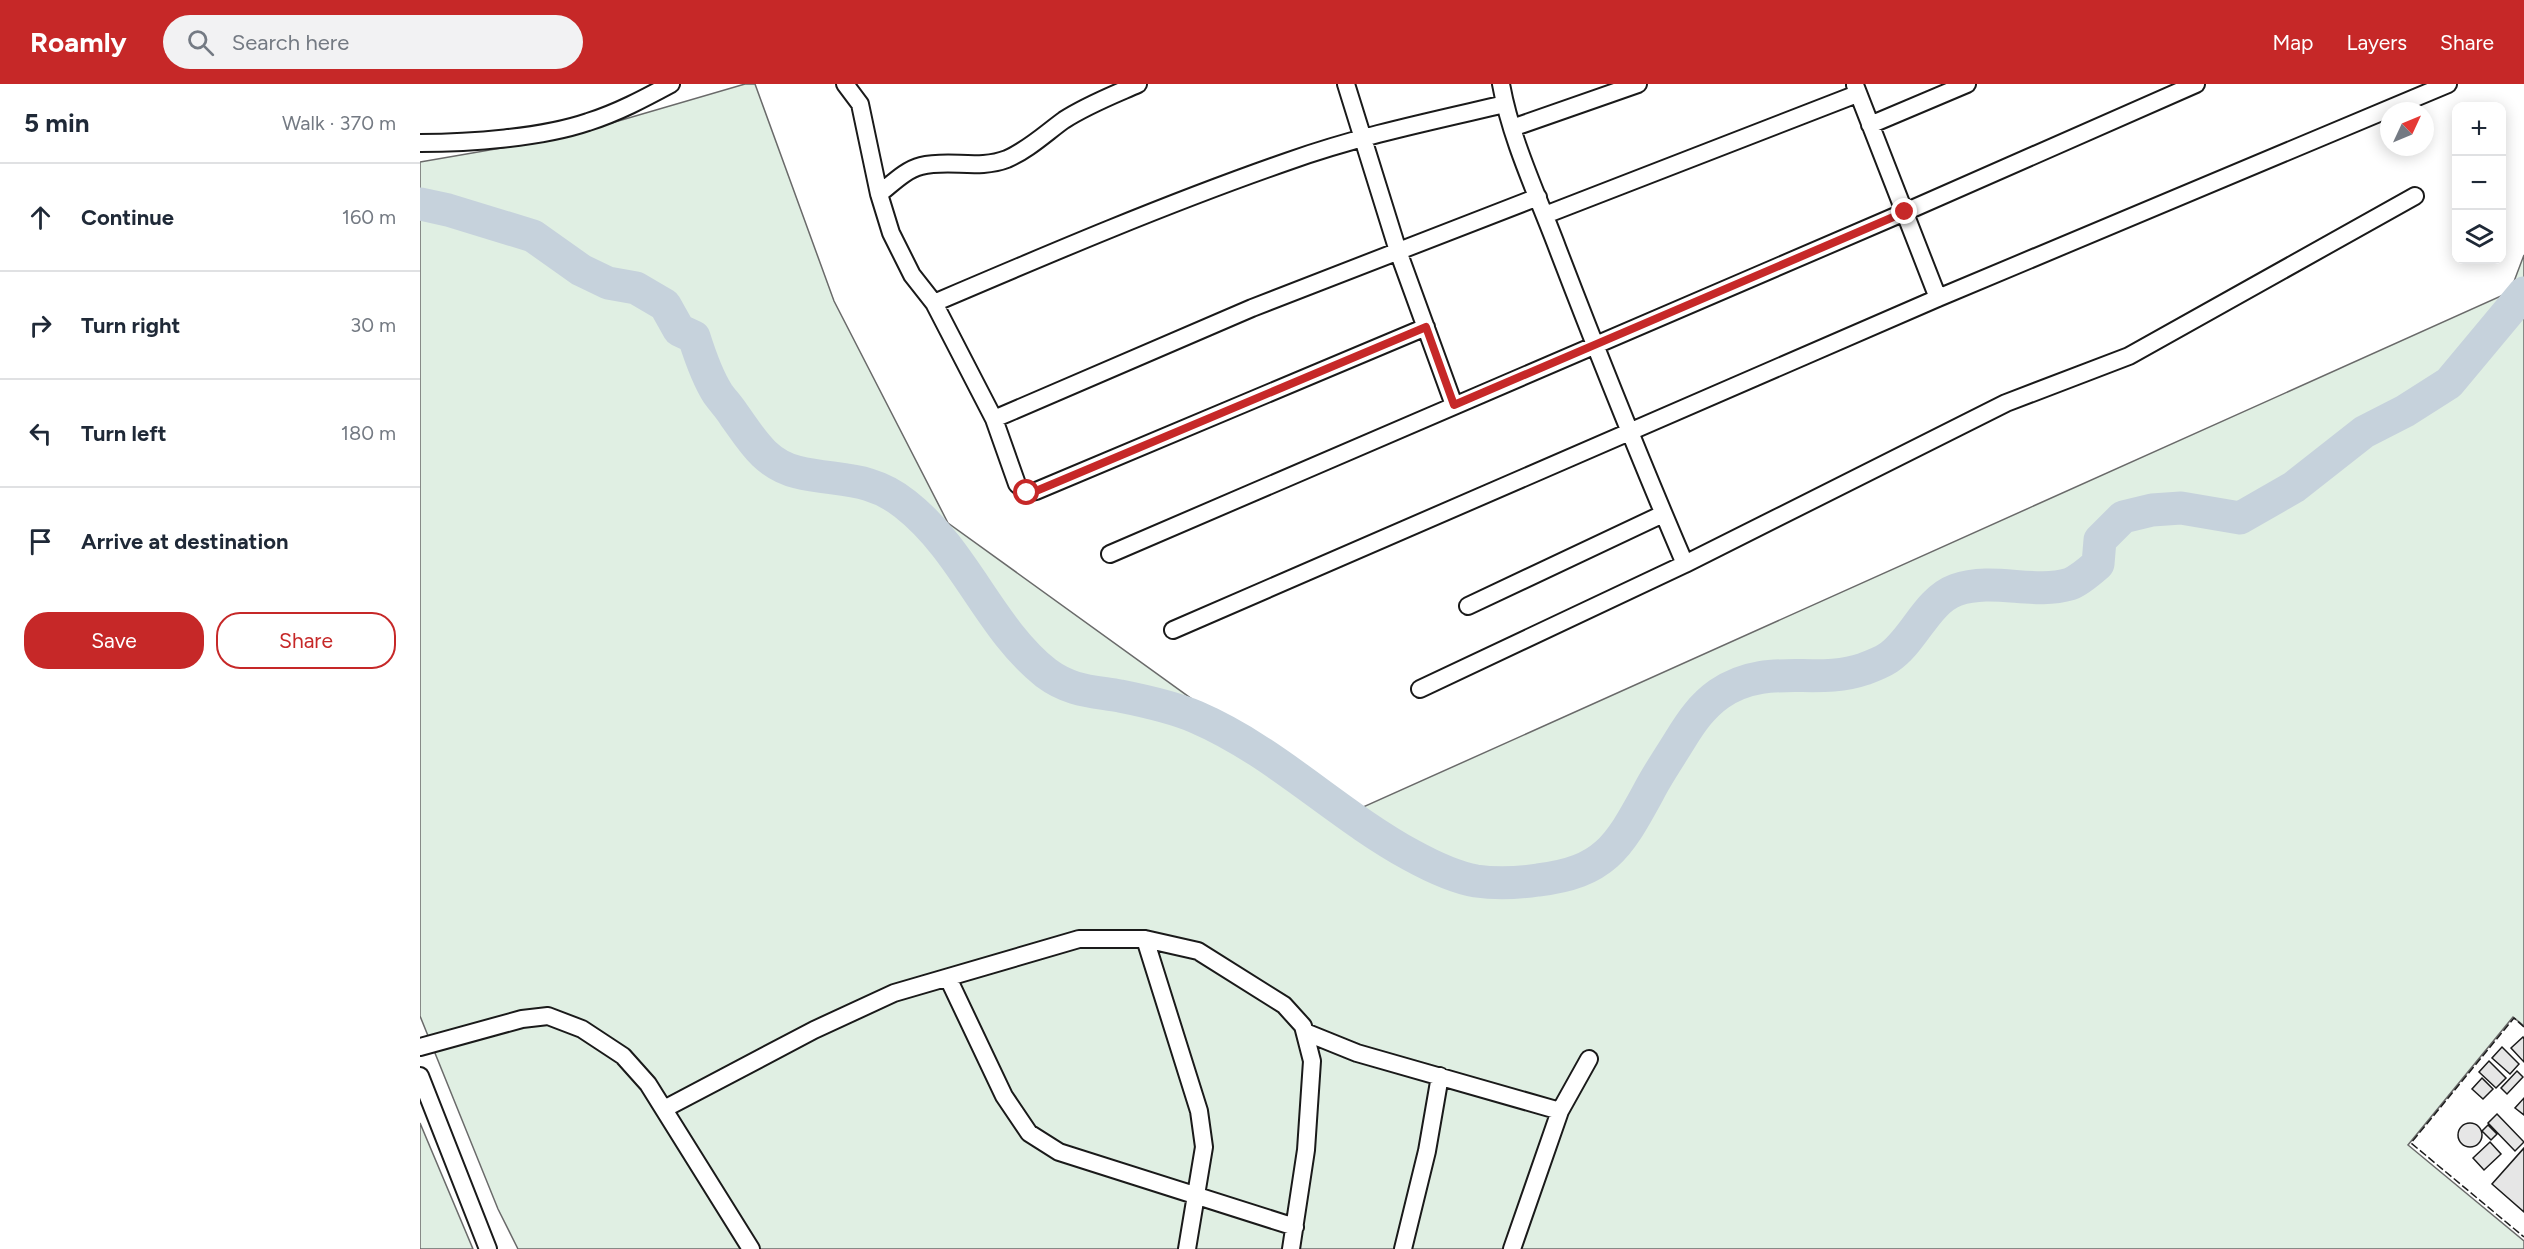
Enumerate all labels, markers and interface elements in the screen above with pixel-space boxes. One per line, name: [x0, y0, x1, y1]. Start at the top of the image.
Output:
search box: [163, 15, 583, 69]
text: Roamly: [30, 25, 127, 59]
icon: search: [184, 26, 217, 59]
text: Search here: [232, 29, 349, 56]
text: Map: [2273, 30, 2313, 55]
text: Layers: [2346, 30, 2407, 55]
text: Share: [2440, 30, 2494, 55]
north arrow: [2380, 102, 2434, 156]
map controls: [2452, 102, 2506, 264]
button: +: [2452, 102, 2506, 156]
text: 5 min: [24, 107, 90, 139]
text: Walk · 370 m: [282, 111, 396, 135]
button: −: [2452, 156, 2506, 210]
route end: [1891, 198, 1917, 224]
icon: ahead: [24, 201, 57, 234]
text: Continue: [81, 204, 174, 231]
text: 160 m: [342, 205, 396, 229]
button: layers: [2452, 210, 2506, 264]
icon: right: [24, 309, 57, 342]
text: Turn right: [81, 312, 180, 339]
text: 30 m: [350, 313, 396, 337]
icon: left: [24, 417, 57, 450]
text: Turn left: [81, 420, 167, 447]
text: 180 m: [341, 421, 396, 445]
route start: [1013, 479, 1039, 505]
icon: arrive: [24, 525, 57, 558]
text: Arrive at destination: [81, 528, 289, 555]
button: Save: [24, 612, 204, 669]
button: Share: [216, 612, 396, 669]

